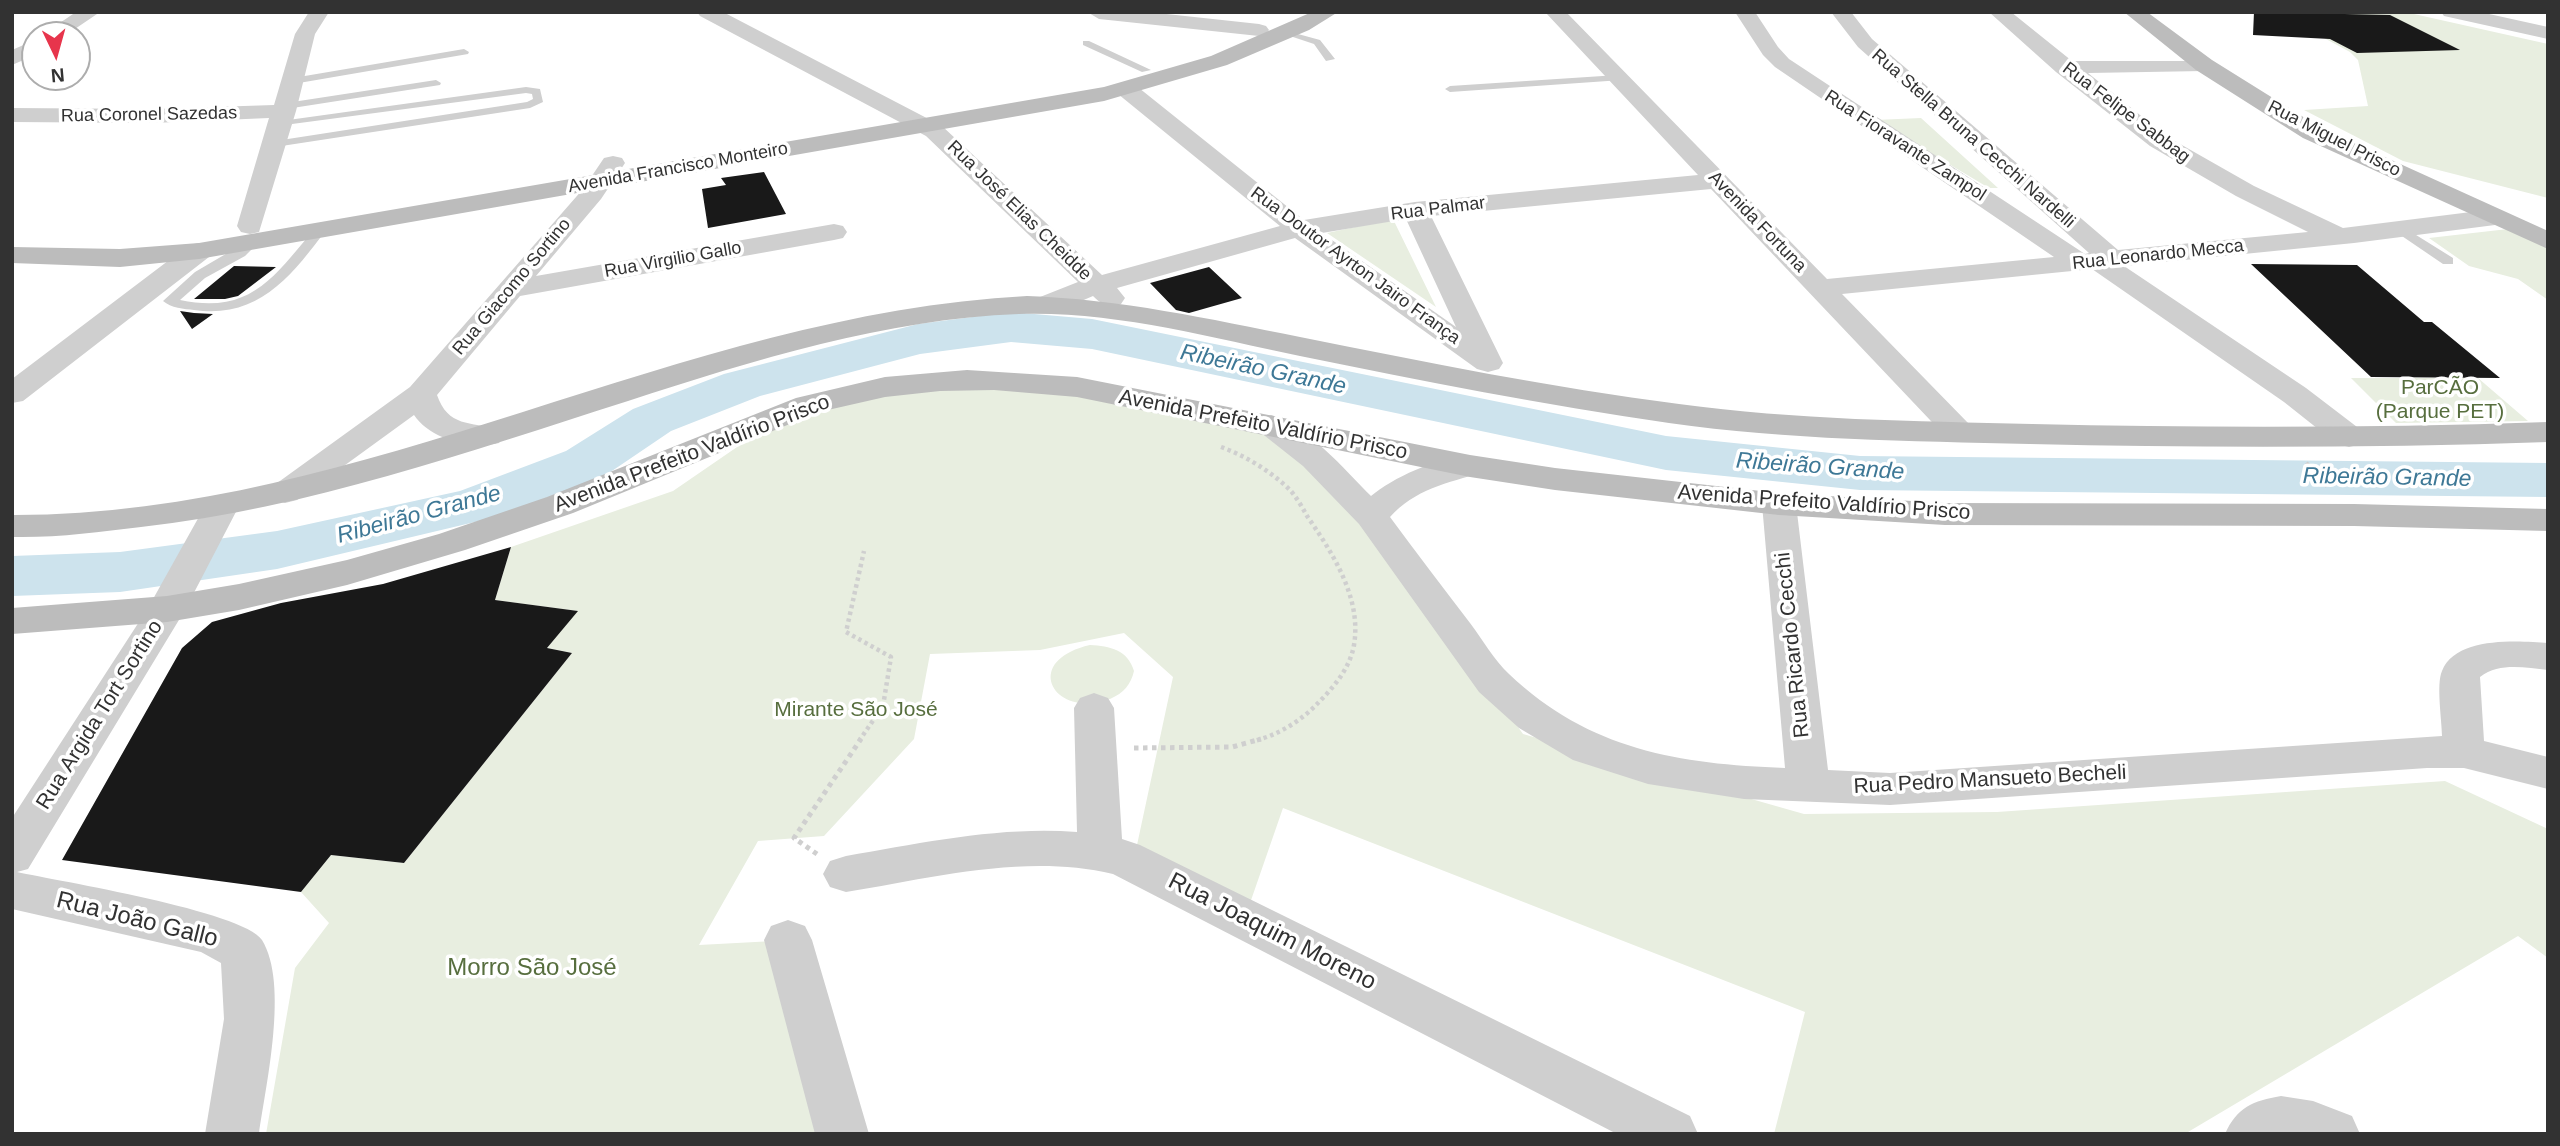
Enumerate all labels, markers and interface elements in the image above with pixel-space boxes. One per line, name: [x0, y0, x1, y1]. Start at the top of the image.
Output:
north arrow: [21, 21, 91, 91]
street label: Rua Stella Bruna Cecchi Nardelli: [1867, 45, 2079, 233]
street label: Rua Felipe Sabbag: [2058, 58, 2194, 168]
text: N: [50, 64, 65, 86]
street label: Rua Fioravante Zampol: [1820, 86, 1990, 206]
street label: Rua Miguel Prisco: [2264, 96, 2404, 182]
street label: Rua Coronel Sazedas: [61, 103, 237, 127]
street label: Rua José Elias Cheidde: [942, 137, 1096, 285]
street label: Avenida Francisco Monteiro: [566, 138, 790, 198]
street label: Avenida Fortuna: [1703, 167, 1811, 277]
street label: Rua Doutor Ayrton Jairo França: [1246, 183, 1464, 349]
street label: Rua Palmar: [1390, 192, 1486, 226]
street label: Rua Giacomo Sortino: [448, 214, 576, 360]
street label: Rua Leonardo Mecca: [2071, 235, 2245, 275]
street label: Rua Virgilio Gallo: [603, 237, 743, 283]
water label: Ribeirão Grande: [1178, 339, 1348, 401]
park label: ParCÃO (Parque PET): [2376, 375, 2504, 425]
street label: Avenida Prefeito Valdírio Prisco: [1117, 385, 1409, 465]
street label: Avenida Prefeito Valdírio Prisco: [551, 390, 833, 518]
water label: Ribeirão Grande: [1735, 447, 1905, 487]
water label: Ribeirão Grande: [2302, 463, 2472, 493]
water label: Ribeirão Grande: [334, 480, 504, 550]
street label: Avenida Prefeito Valdírio Prisco: [1677, 480, 1971, 526]
street label: Rua Ricardo Cecchi: [1771, 551, 1815, 739]
street label: Rua Argida Tort Sortino: [31, 616, 169, 814]
park label: Mirante São José: [774, 697, 938, 723]
street label: Rua Pedro Mansueto Becheli: [1853, 760, 2127, 800]
street label: Rua Joaquim Moreno: [1163, 867, 1381, 997]
street label: Rua João Gallo: [53, 886, 221, 954]
park label: Morro São José: [447, 954, 617, 982]

